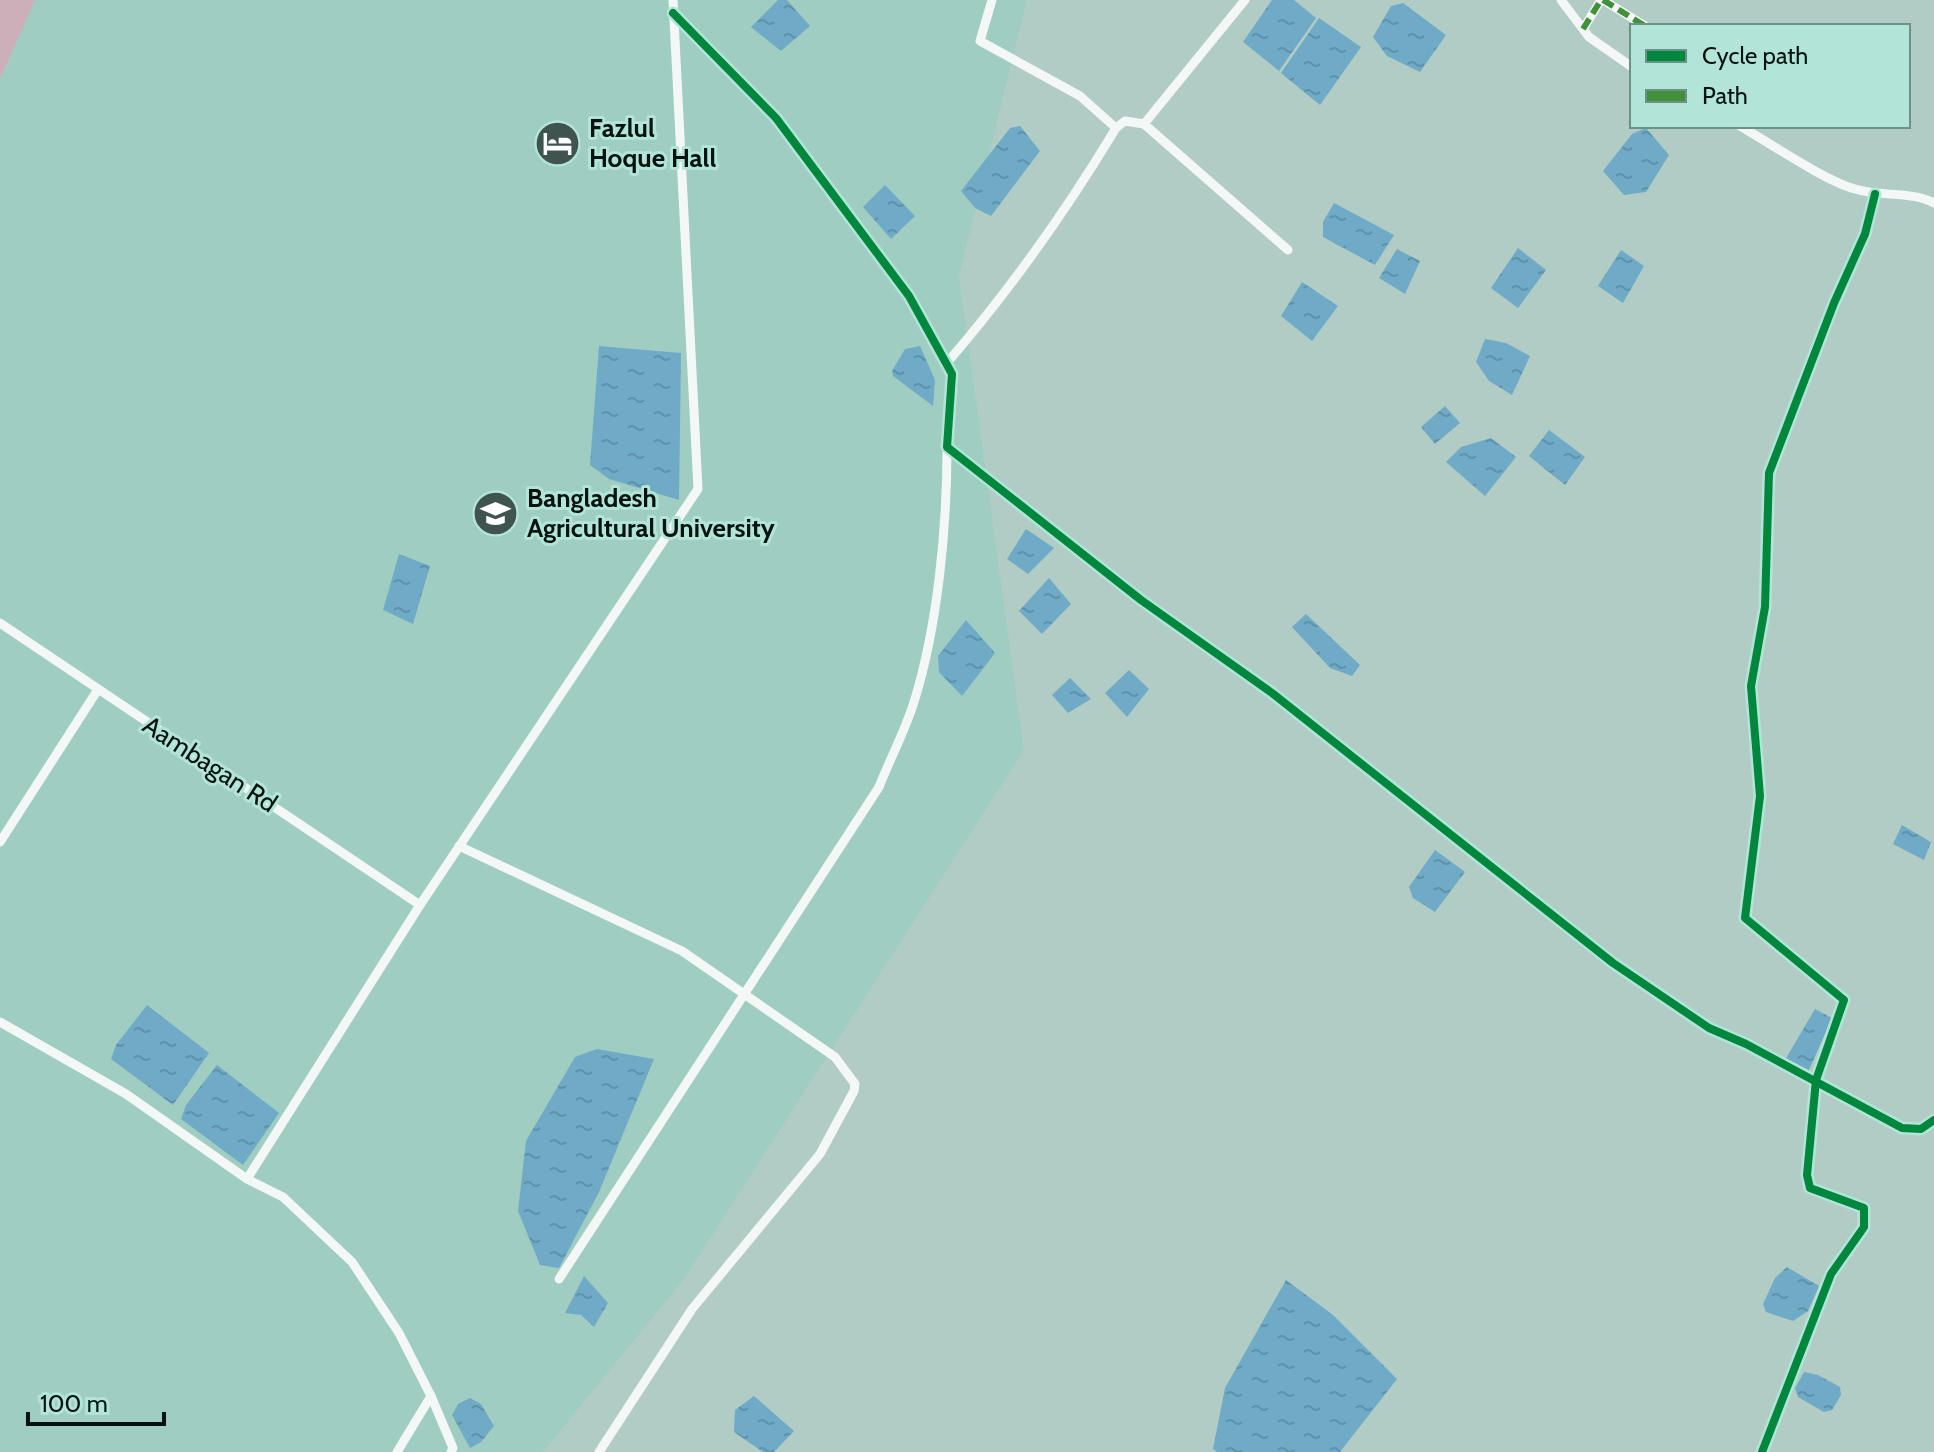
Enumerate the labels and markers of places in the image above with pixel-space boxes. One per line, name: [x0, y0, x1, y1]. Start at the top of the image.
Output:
place label: Fazlul Hoque Hall: [589, 112, 716, 174]
hotel icon: Fazlul Hoque Hall: [534, 119, 582, 167]
place label: Bangladesh Agricultural University: [527, 482, 775, 544]
school or university icon: Bangladesh Agricultural University: [472, 489, 520, 537]

